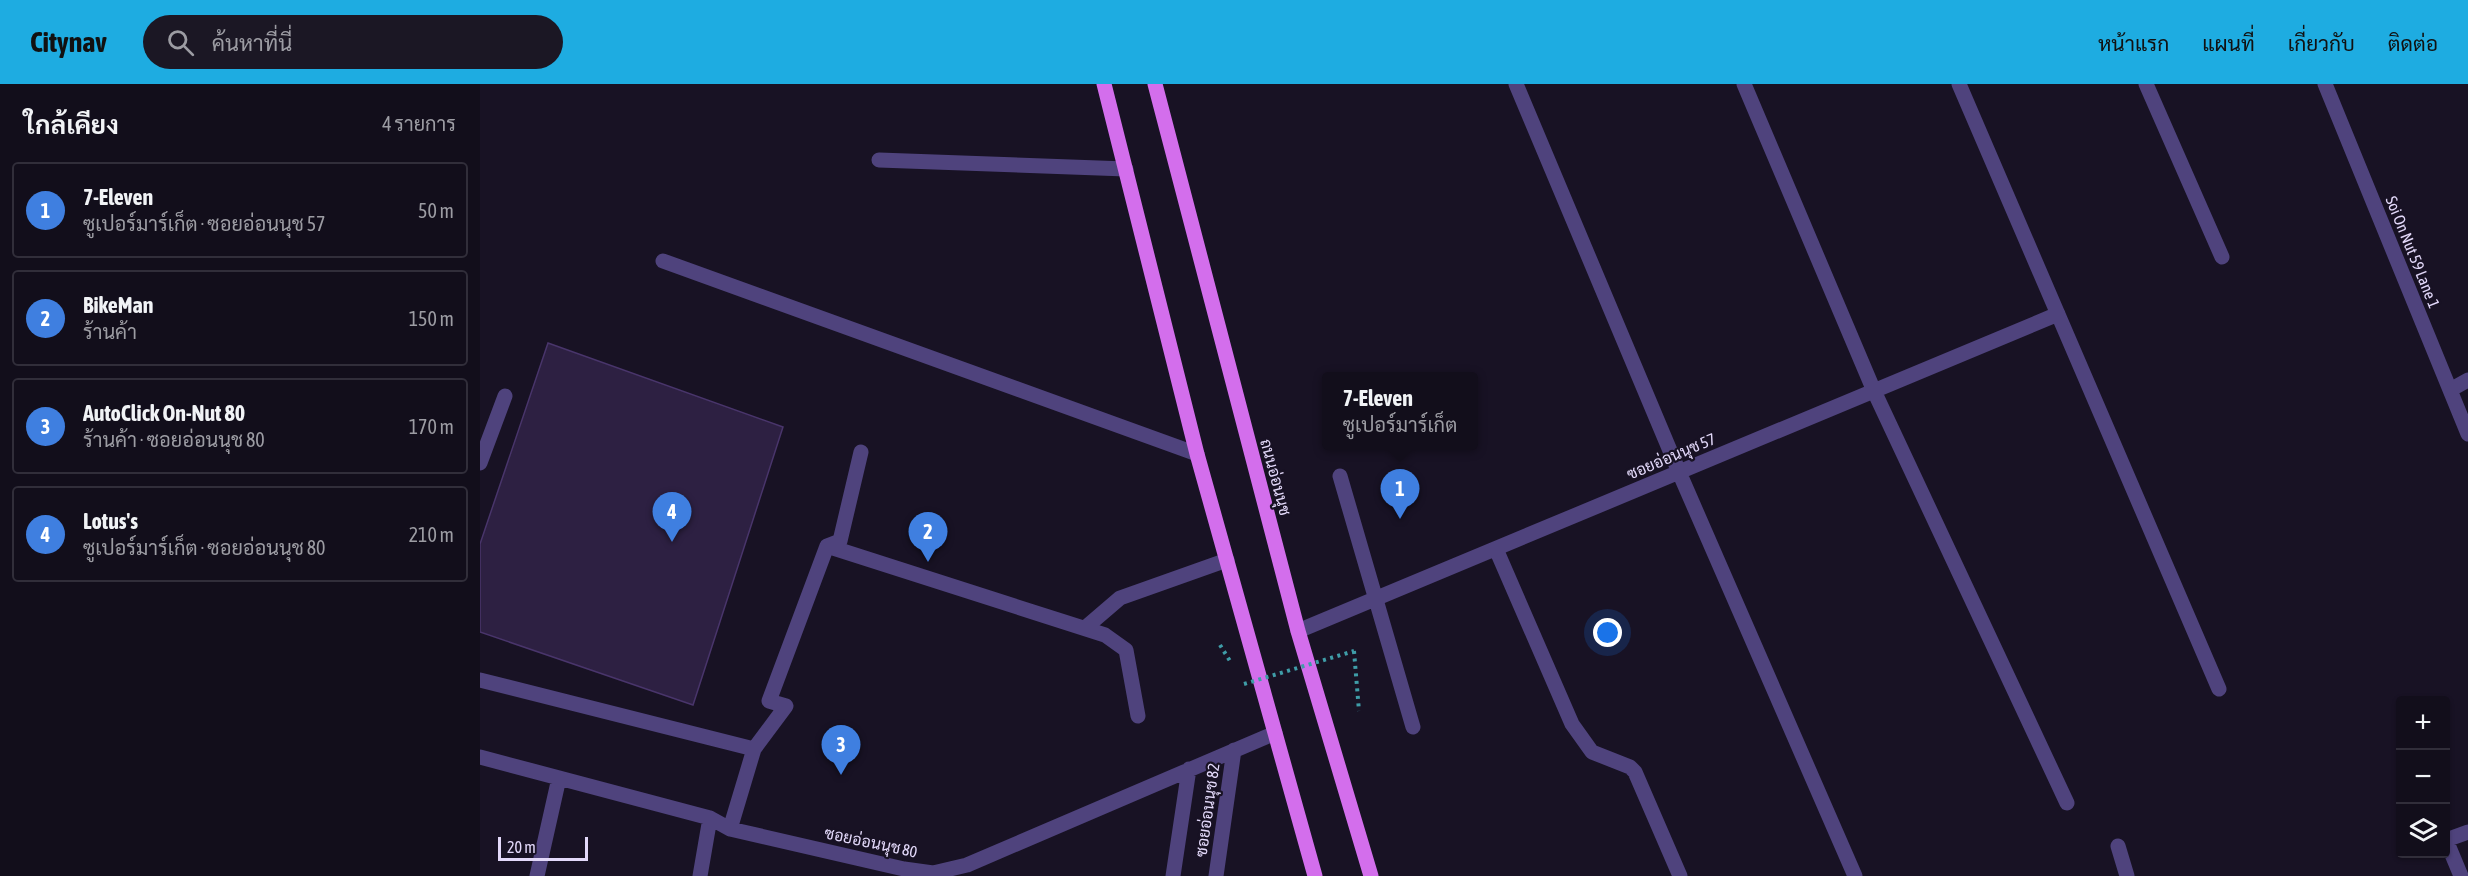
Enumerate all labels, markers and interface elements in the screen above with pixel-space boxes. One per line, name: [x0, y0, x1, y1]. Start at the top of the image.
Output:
search box: [143, 15, 563, 69]
text: Citynav: [30, 26, 107, 58]
icon: search: [164, 26, 197, 59]
text: ค้นหาที่นี่: [212, 30, 292, 56]
text: หน้าแรก: [2098, 31, 2169, 55]
text: แผนที่: [2202, 31, 2255, 55]
text: เกี่ยวกับ: [2288, 31, 2355, 55]
text: ติดต่อ: [2388, 31, 2438, 55]
text: ใกล้เคียง: [24, 110, 119, 140]
text: 4 รายการ: [382, 112, 456, 135]
text: 7-Eleven: [83, 184, 153, 210]
street label: Soi On Nut 59 Lane 1: [2382, 193, 2444, 311]
text: 1: [41, 199, 50, 222]
text: 50 m: [418, 199, 454, 222]
text: ซูเปอร์มาร์เก็ต · ซอยอ่อนนุช 57: [83, 212, 325, 235]
text: BikeMan: [83, 292, 153, 318]
text: 2: [41, 307, 50, 330]
text: 150 m: [409, 307, 454, 330]
text: ร้านค้า: [83, 320, 137, 343]
popup: [1322, 372, 1478, 450]
text: 7-Eleven: [1343, 385, 1413, 411]
text: AutoClick On-Nut 80: [83, 400, 245, 426]
text: ซูเปอร์มาร์เก็ต: [1343, 413, 1457, 436]
text: 3: [41, 415, 50, 438]
text: 170 m: [409, 415, 454, 438]
text: ร้านค้า · ซอยอ่อนนุช 80: [83, 428, 265, 451]
street label: ซอยอ่อนนุช 57: [1624, 428, 1719, 486]
street label: ถนนอ่อนนุช: [1254, 436, 1296, 518]
pin: 1: [1380, 470, 1420, 519]
pin: 4: [652, 492, 692, 542]
text: Lotus's: [83, 508, 138, 534]
pin: 2: [908, 512, 948, 562]
text: 4: [41, 523, 50, 546]
text: 210 m: [409, 523, 454, 546]
text: ซูเปอร์มาร์เก็ต · ซอยอ่อนนุช 80: [83, 536, 325, 559]
your location: [1593, 618, 1622, 647]
map controls: [2396, 696, 2450, 858]
button: +: [2396, 696, 2450, 750]
pin: 3: [822, 726, 860, 775]
button: −: [2396, 750, 2450, 804]
street label: ซอยอ่อนนุช 82: [1191, 762, 1225, 858]
button: layers: [2396, 804, 2450, 858]
street label: ซอยอ่อนนุช 80: [822, 822, 919, 864]
scale bar: [498, 834, 588, 862]
text: 20 m: [507, 838, 536, 856]

